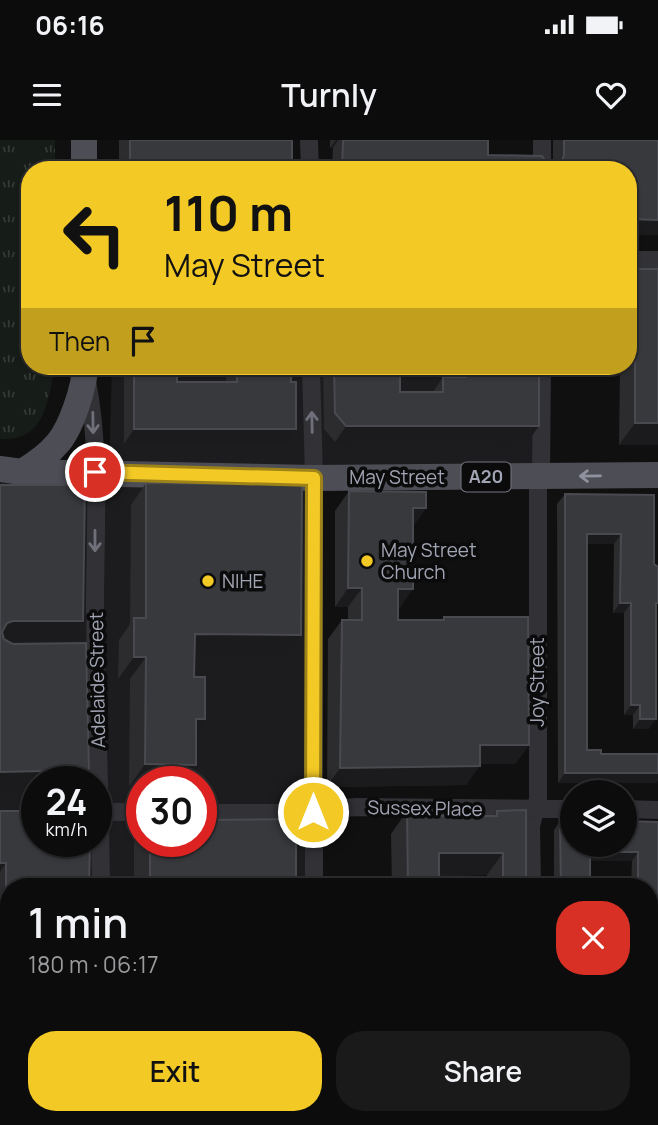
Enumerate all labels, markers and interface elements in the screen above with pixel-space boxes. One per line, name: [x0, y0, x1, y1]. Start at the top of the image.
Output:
text: 06:16: [35, 7, 105, 43]
text: Turnly: [281, 73, 377, 117]
icon: menu: [28, 76, 66, 114]
icon: heart: [592, 76, 630, 114]
text: 110 m: [164, 179, 293, 246]
icon: left: [49, 189, 140, 280]
text: May Street: [164, 243, 325, 287]
icon: arrive: [124, 322, 162, 360]
text: Then: [49, 323, 110, 359]
one-way arrow: [306, 410, 319, 433]
one-way arrow: [86, 411, 100, 434]
pin: [65, 442, 125, 502]
icon: arrive: [76, 453, 114, 491]
road number: A20: [462, 463, 510, 492]
street label: May Street: [349, 464, 445, 490]
one-way arrow: [579, 470, 602, 483]
one-way arrow: [88, 529, 102, 552]
place label: May Street Church: [381, 537, 477, 585]
marker: May Street Church: [359, 553, 375, 569]
place label: NIHE: [222, 568, 263, 594]
marker: NIHE: [200, 573, 216, 589]
street label: Adelaide Street: [83, 612, 111, 748]
street label: Joy Street: [524, 637, 550, 727]
speed limit sign: 30: [126, 766, 217, 857]
position arrow: [276, 775, 350, 849]
text: 24: [46, 778, 87, 826]
map controls: [560, 780, 637, 857]
button: layers: [560, 780, 637, 857]
street label: Sussex Place: [367, 794, 483, 822]
text: km/h: [46, 817, 87, 841]
text: 1 min: [28, 893, 128, 951]
button: close: [556, 901, 630, 975]
text: 180 m · 06:17: [28, 948, 159, 980]
button: Exit: [28, 1031, 322, 1111]
button: Share: [336, 1031, 630, 1111]

